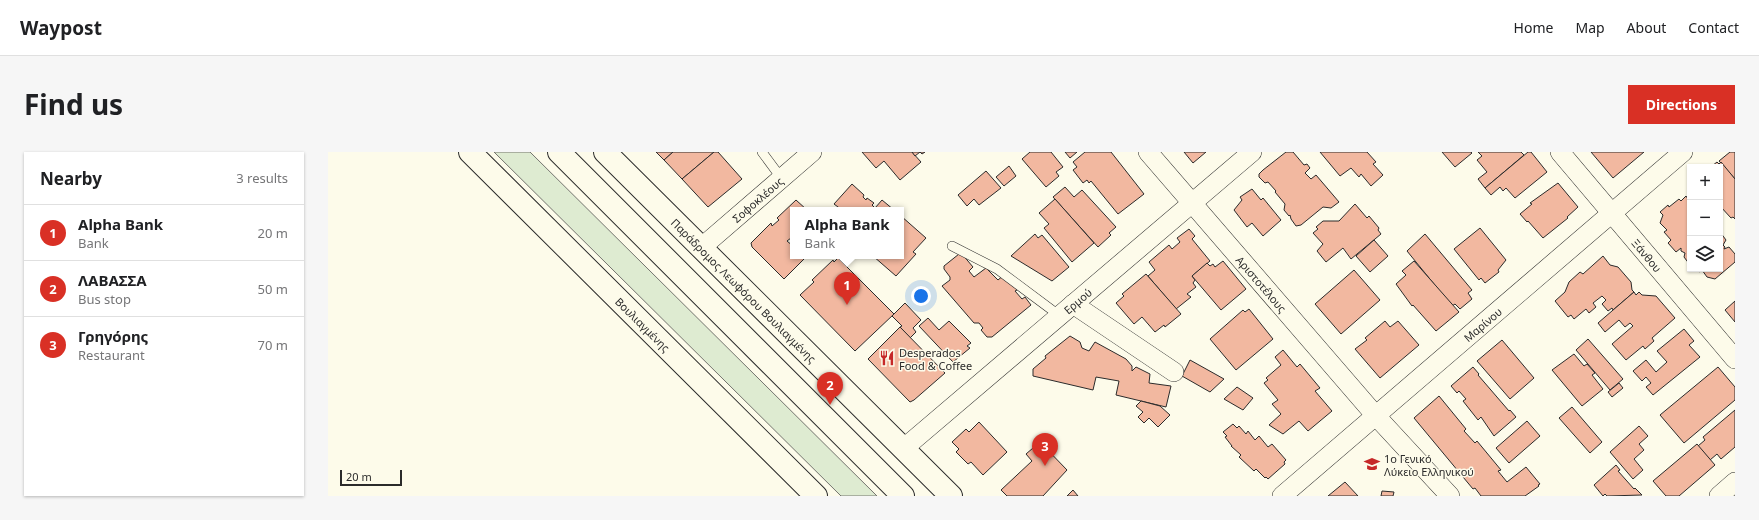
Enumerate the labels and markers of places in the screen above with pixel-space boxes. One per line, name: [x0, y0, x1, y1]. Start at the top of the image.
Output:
pin: 1: [834, 272, 860, 305]
place label: Desperados Food & Coffee: [899, 345, 972, 373]
restaurant icon: Desperados Food & Coffee: [878, 349, 896, 367]
pin: 2: [817, 372, 843, 405]
pin: 3: [1032, 433, 1058, 466]
place label: 1ο Γενικό Λύκειο Ελληνικού: [1384, 451, 1474, 479]
school or university icon: 1ο Γενικό Λύκειο Ελληνικού: [1363, 455, 1381, 473]

